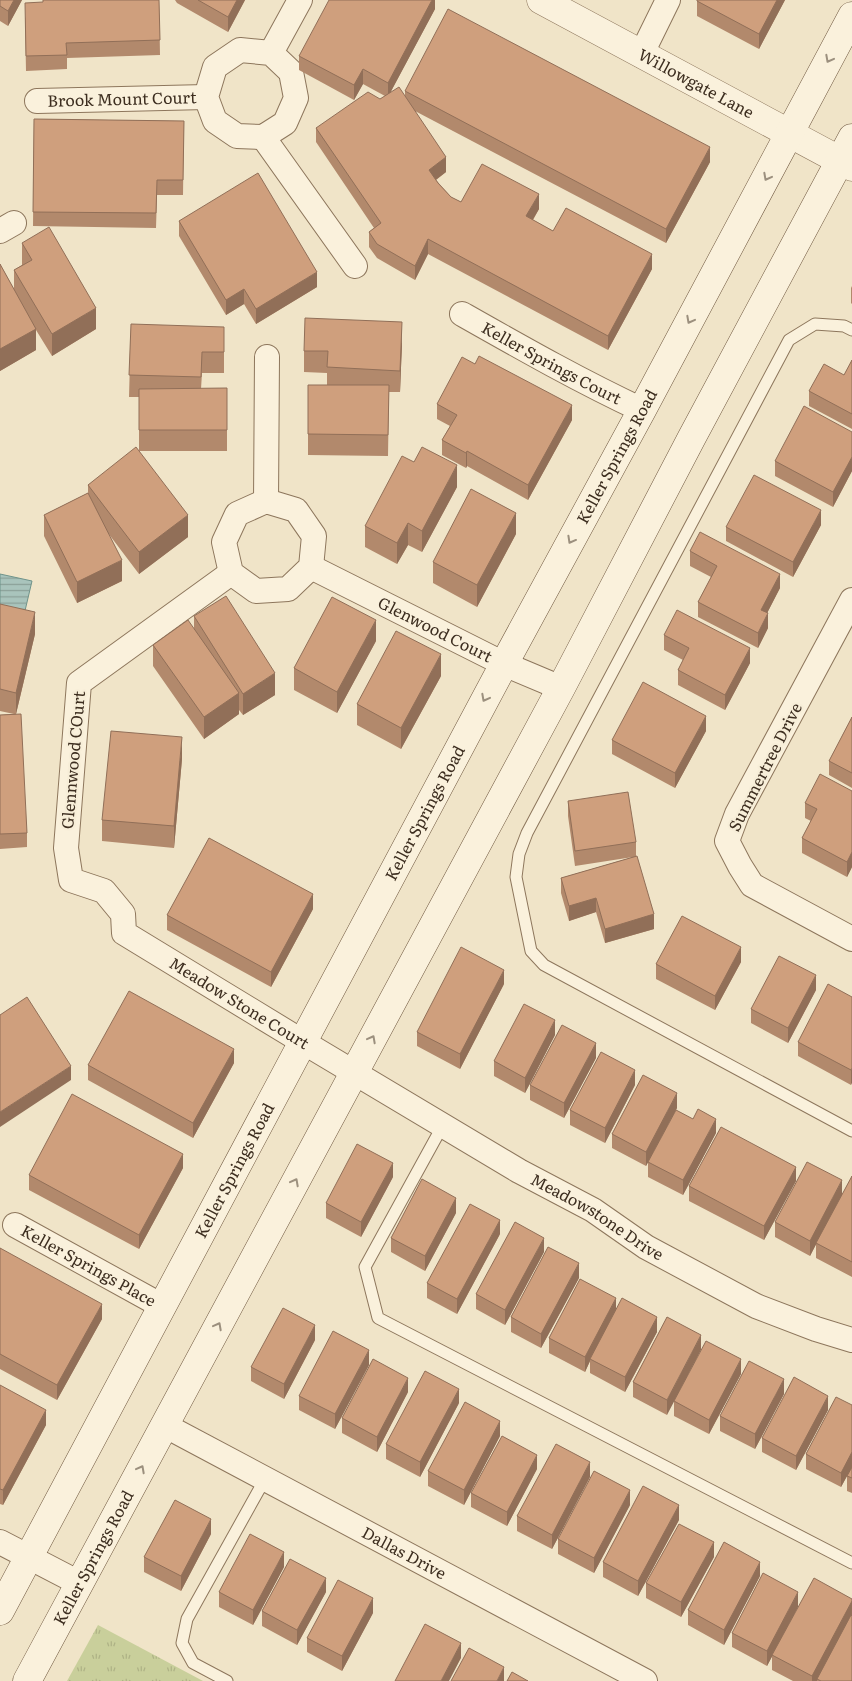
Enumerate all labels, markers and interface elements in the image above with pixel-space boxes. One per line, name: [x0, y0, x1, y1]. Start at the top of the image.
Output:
street label: Willowgate Lane: [634, 41, 759, 123]
one-way arrow: [825, 54, 835, 63]
street label: Brook Mount Court: [47, 84, 197, 112]
one-way arrow: [763, 172, 773, 181]
street label: Keller Springs Court: [478, 315, 626, 410]
one-way arrow: [686, 315, 696, 324]
street label: Keller Springs Road: [570, 384, 662, 528]
one-way arrow: [567, 535, 577, 544]
street label: Glenwood Court: [374, 590, 498, 668]
street label: Glennwood COurt: [54, 689, 90, 830]
one-way arrow: [481, 693, 491, 702]
street label: Summertree Drive: [721, 698, 807, 835]
street label: Keller Springs Road: [378, 740, 470, 884]
street label: Meadow Stone Court: [165, 950, 315, 1054]
one-way arrow: [366, 1036, 376, 1045]
street label: Keller Springs Road: [188, 1098, 279, 1242]
street label: Meadowstone Drive: [527, 1166, 668, 1265]
one-way arrow: [289, 1179, 299, 1188]
street label: Keller Springs Place: [17, 1218, 161, 1312]
one-way arrow: [212, 1322, 222, 1331]
one-way arrow: [135, 1465, 145, 1474]
street label: Keller Springs Road: [46, 1485, 139, 1629]
street label: Dallas Drive: [358, 1520, 451, 1584]

